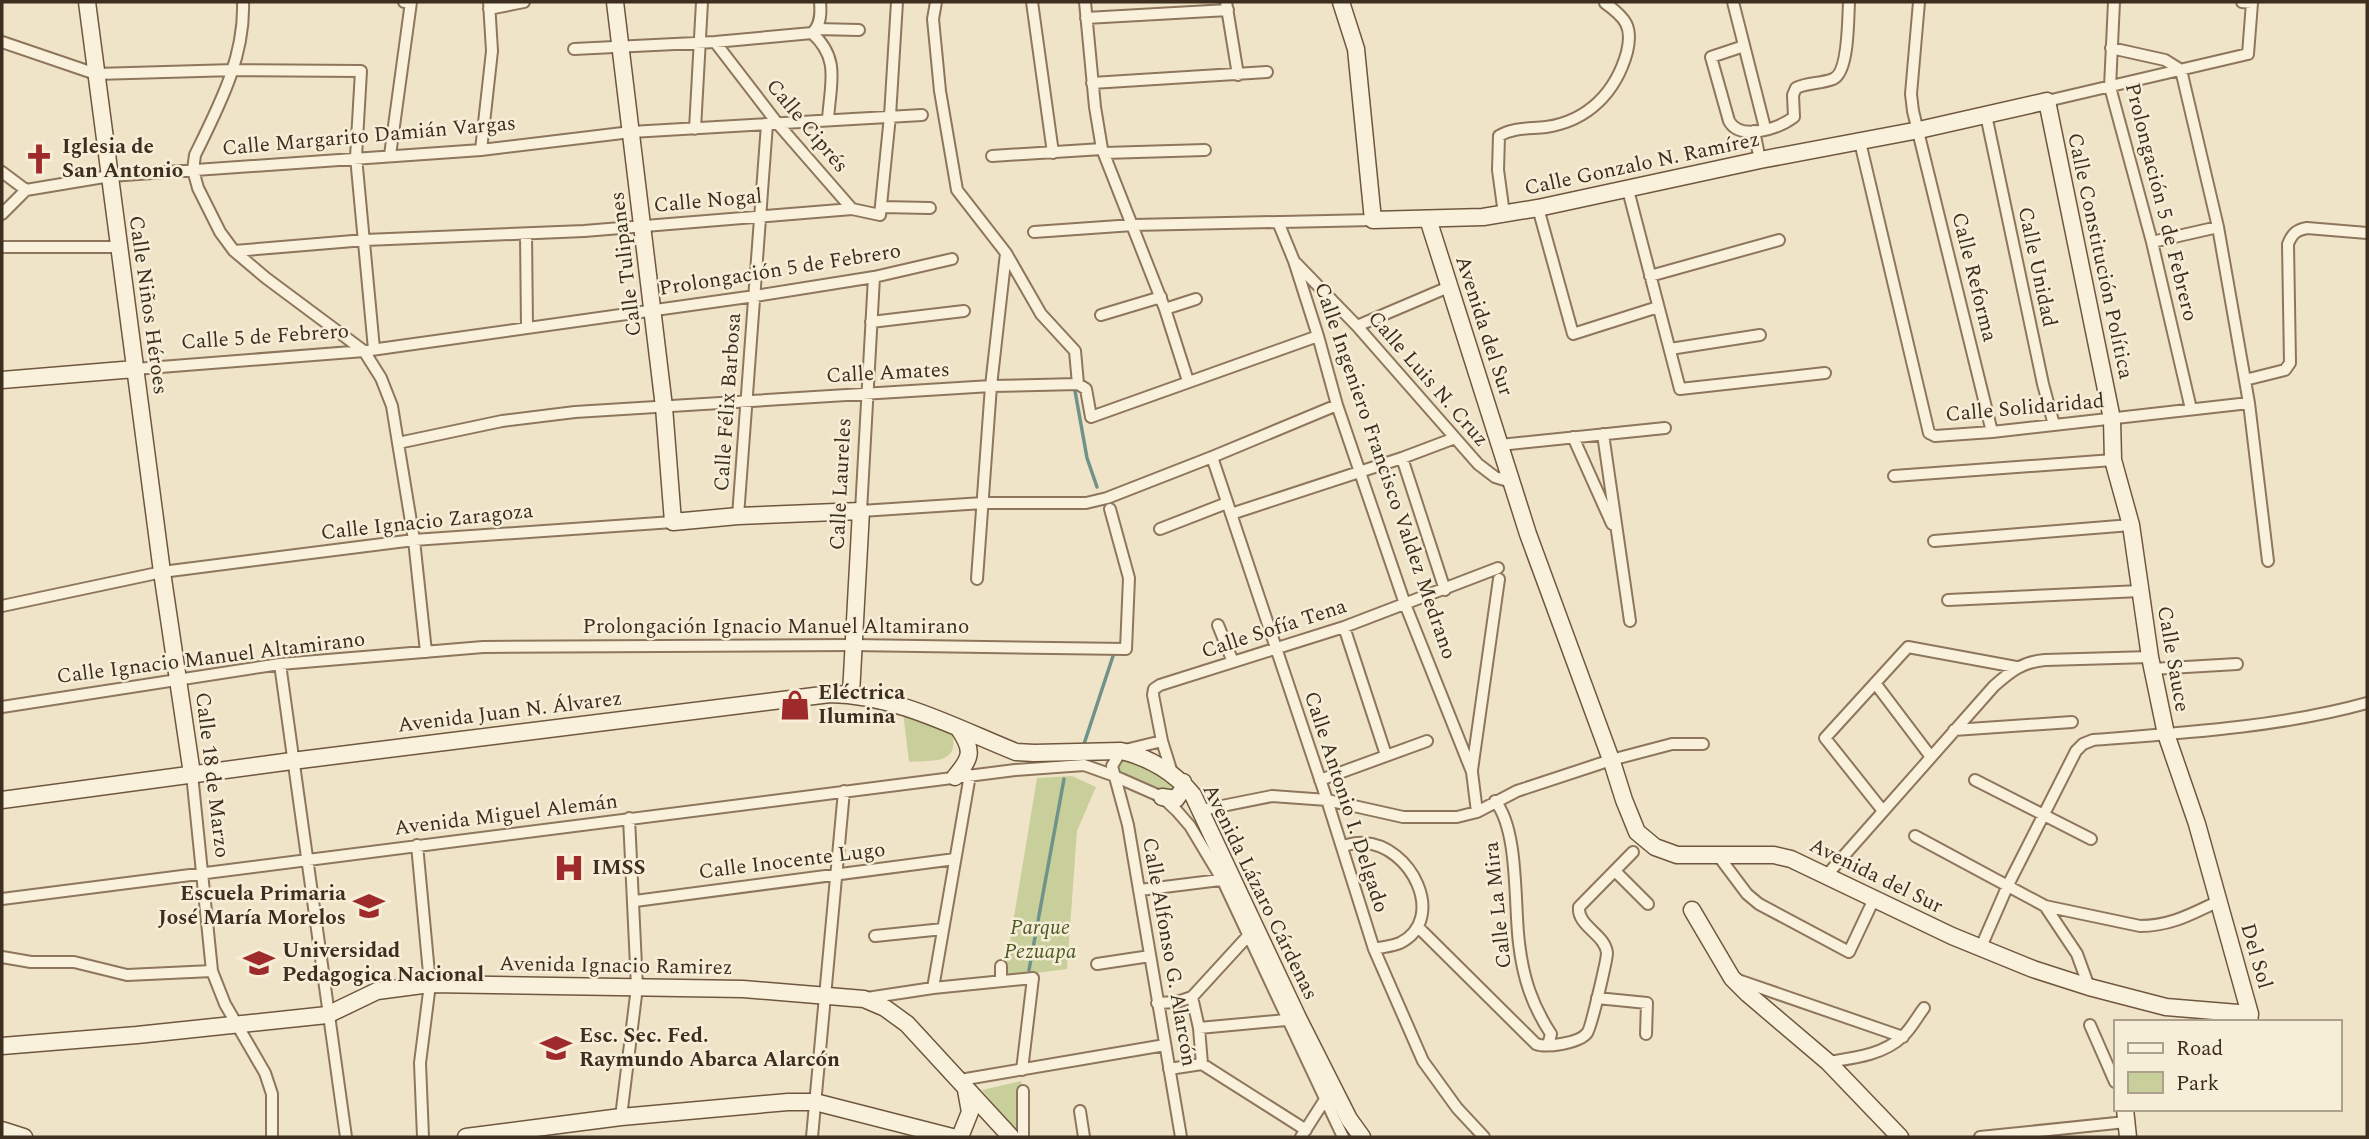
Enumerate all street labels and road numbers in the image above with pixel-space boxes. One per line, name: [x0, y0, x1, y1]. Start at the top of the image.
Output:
street label: Calle Ciprés: [758, 72, 856, 180]
street label: Prolongación 5 de Febrero: [2116, 79, 2206, 325]
street label: Calle Margarito Damián Vargas: [221, 107, 517, 165]
street label: Calle Gonzalo N. Ramírez: [1521, 123, 1763, 205]
street label: Calle Constitución Política: [2058, 130, 2142, 383]
street label: Calle Nogal: [652, 180, 764, 222]
street label: Calle Tulipanes: [601, 190, 651, 338]
street label: Calle Unidad: [2009, 204, 2065, 330]
street label: Calle Reforma: [1942, 209, 2006, 346]
street label: Calle Niños Héroes: [120, 213, 176, 397]
street label: Prolongación 5 de Febrero: [657, 235, 903, 305]
street label: Avenida del Sur: [1446, 252, 1522, 400]
street label: Calle Ingeniero Francisco Valdez Medrano: [1305, 278, 1465, 664]
street label: Calle Luis N. Cruz: [1360, 304, 1496, 454]
street label: Calle Félix Barbosa: [706, 311, 750, 492]
street label: Calle 5 de Febrero: [180, 315, 350, 359]
street label: Calle Amates: [825, 354, 951, 392]
street label: Calle Solidaridad: [1944, 385, 2106, 431]
street label: Calle Laureles: [822, 417, 860, 551]
street label: Calle Ignacio Zaragoza: [319, 495, 536, 549]
street label: Calle Sofía Tena: [1197, 590, 1351, 668]
street label: Calle Sauce: [2148, 604, 2198, 714]
street label: Prolongación Ignacio Manuel Altamirano: [583, 611, 969, 643]
street label: Calle Ignacio Manuel Altamirano: [55, 623, 367, 693]
street label: Avenida Juan N. Álvarez: [396, 682, 624, 742]
street label: Calle Antonio I. Delgado: [1295, 687, 1397, 917]
street label: Calle 18 de Marzo: [186, 690, 238, 860]
street label: Avenida Lázaro Cárdenas: [1194, 778, 1326, 1006]
street label: Avenida Miguel Alemán: [392, 785, 620, 845]
street label: Avenida del Sur: [1804, 830, 1948, 922]
street label: Calle Inocente Lugo: [697, 834, 887, 888]
street label: Calle Alfonso G. Alarcón: [1133, 835, 1205, 1069]
street label: Calle La Mira: [1475, 839, 1521, 970]
street label: Del Sol: [2231, 919, 2281, 993]
street label: Avenida Ignacio Ramirez: [499, 948, 733, 984]

